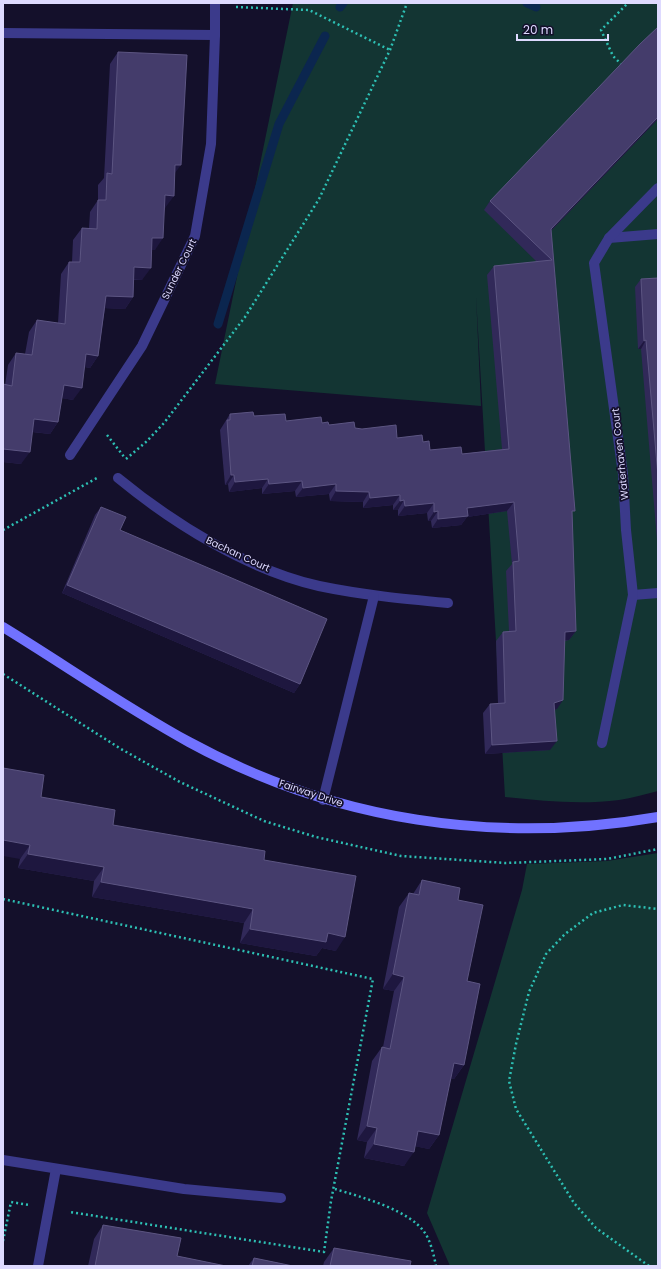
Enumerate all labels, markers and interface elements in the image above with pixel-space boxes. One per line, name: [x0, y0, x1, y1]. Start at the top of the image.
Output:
scale bar: [517, 16, 608, 42]
text: 20 m: [523, 21, 553, 38]
street label: Sunder Court: [158, 236, 200, 302]
street label: Waterhaven Court: [608, 407, 632, 501]
street label: Bachan Court: [204, 533, 273, 576]
street label: Fairway Drive: [277, 776, 345, 810]

